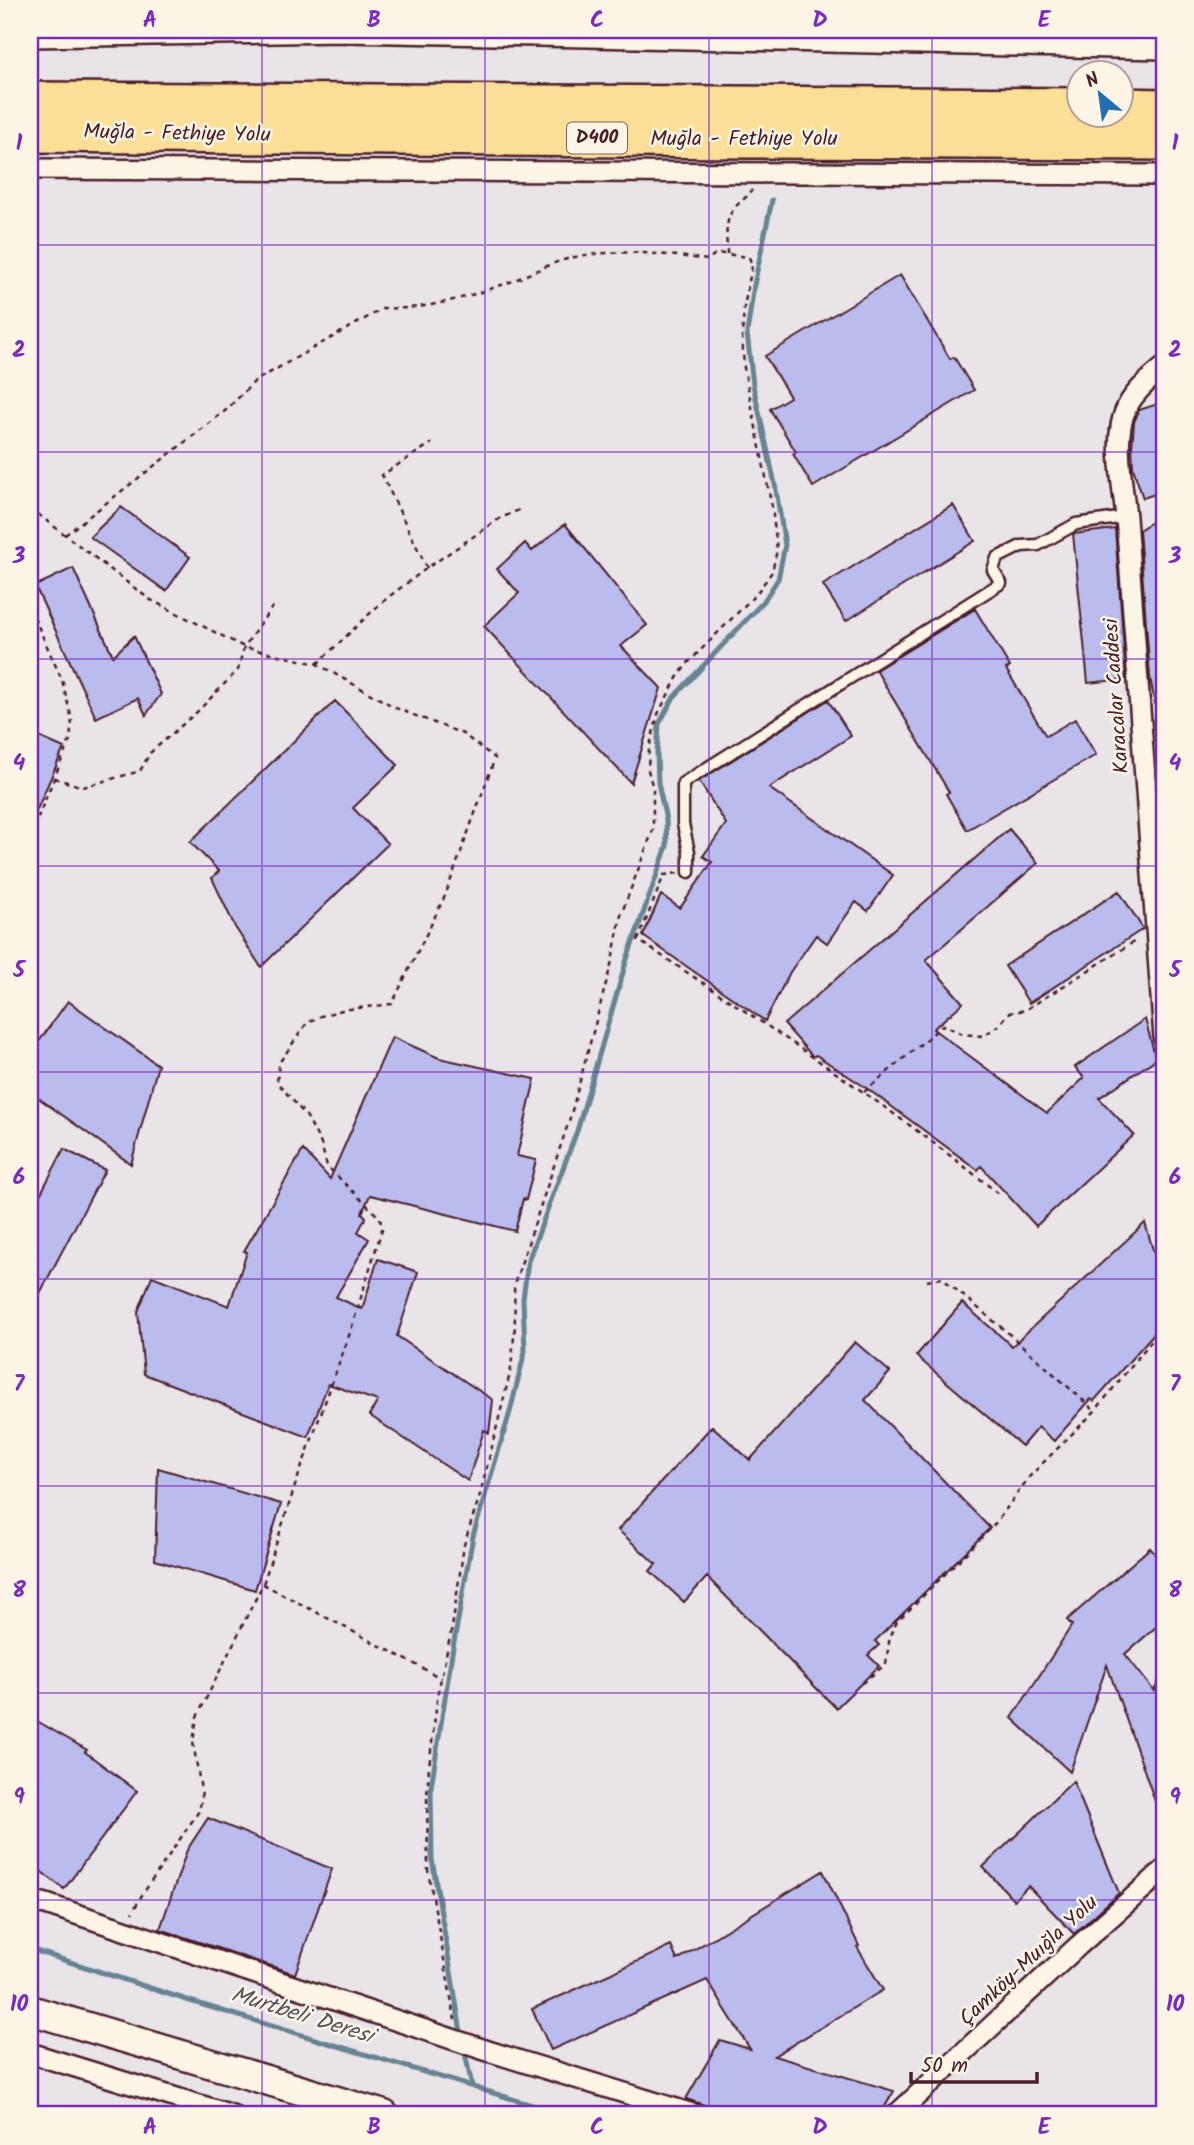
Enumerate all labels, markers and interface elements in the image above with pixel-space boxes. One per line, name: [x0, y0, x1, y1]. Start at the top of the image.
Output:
text: A: [143, 3, 157, 39]
text: B: [367, 3, 381, 39]
text: C: [590, 3, 604, 39]
text: D: [812, 3, 828, 39]
text: E: [1038, 3, 1052, 39]
north arrow: [1064, 60, 1134, 130]
text: N: [1080, 65, 1105, 97]
street label: Muğla - Fethiye Yolu: [83, 116, 271, 152]
road number: D400: [567, 122, 627, 154]
street label: Muğla - Fethiye Yolu: [650, 123, 838, 156]
text: 1: [16, 126, 23, 162]
text: 1: [1172, 126, 1179, 162]
text: 2: [12, 333, 26, 369]
text: 2: [1168, 333, 1182, 369]
text: 3: [12, 539, 26, 575]
text: 3: [1168, 539, 1182, 575]
street label: Karacalar Caddesi: [1095, 616, 1139, 775]
text: 4: [13, 746, 26, 782]
text: 4: [1169, 746, 1182, 782]
text: 5: [12, 953, 27, 989]
text: 5: [1168, 953, 1183, 989]
text: 6: [13, 1160, 25, 1196]
text: 6: [1169, 1160, 1181, 1196]
text: 7: [14, 1367, 26, 1403]
text: 7: [1170, 1367, 1182, 1403]
text: 8: [12, 1573, 26, 1609]
text: 8: [1168, 1573, 1182, 1609]
text: 9: [13, 1780, 25, 1816]
text: 9: [1169, 1780, 1181, 1816]
street label: Çamköy-Muığla Yolu: [952, 1887, 1106, 2035]
water label: Murtbeli Deresi: [226, 1977, 382, 2056]
text: 10: [10, 1987, 29, 2023]
text: 10: [1166, 1987, 1185, 2023]
scale bar: [911, 2040, 1036, 2084]
text: 50 m: [921, 2050, 968, 2083]
text: A: [143, 2110, 157, 2145]
text: B: [367, 2110, 381, 2145]
text: C: [590, 2110, 604, 2145]
text: D: [812, 2110, 828, 2145]
text: E: [1038, 2110, 1052, 2145]

